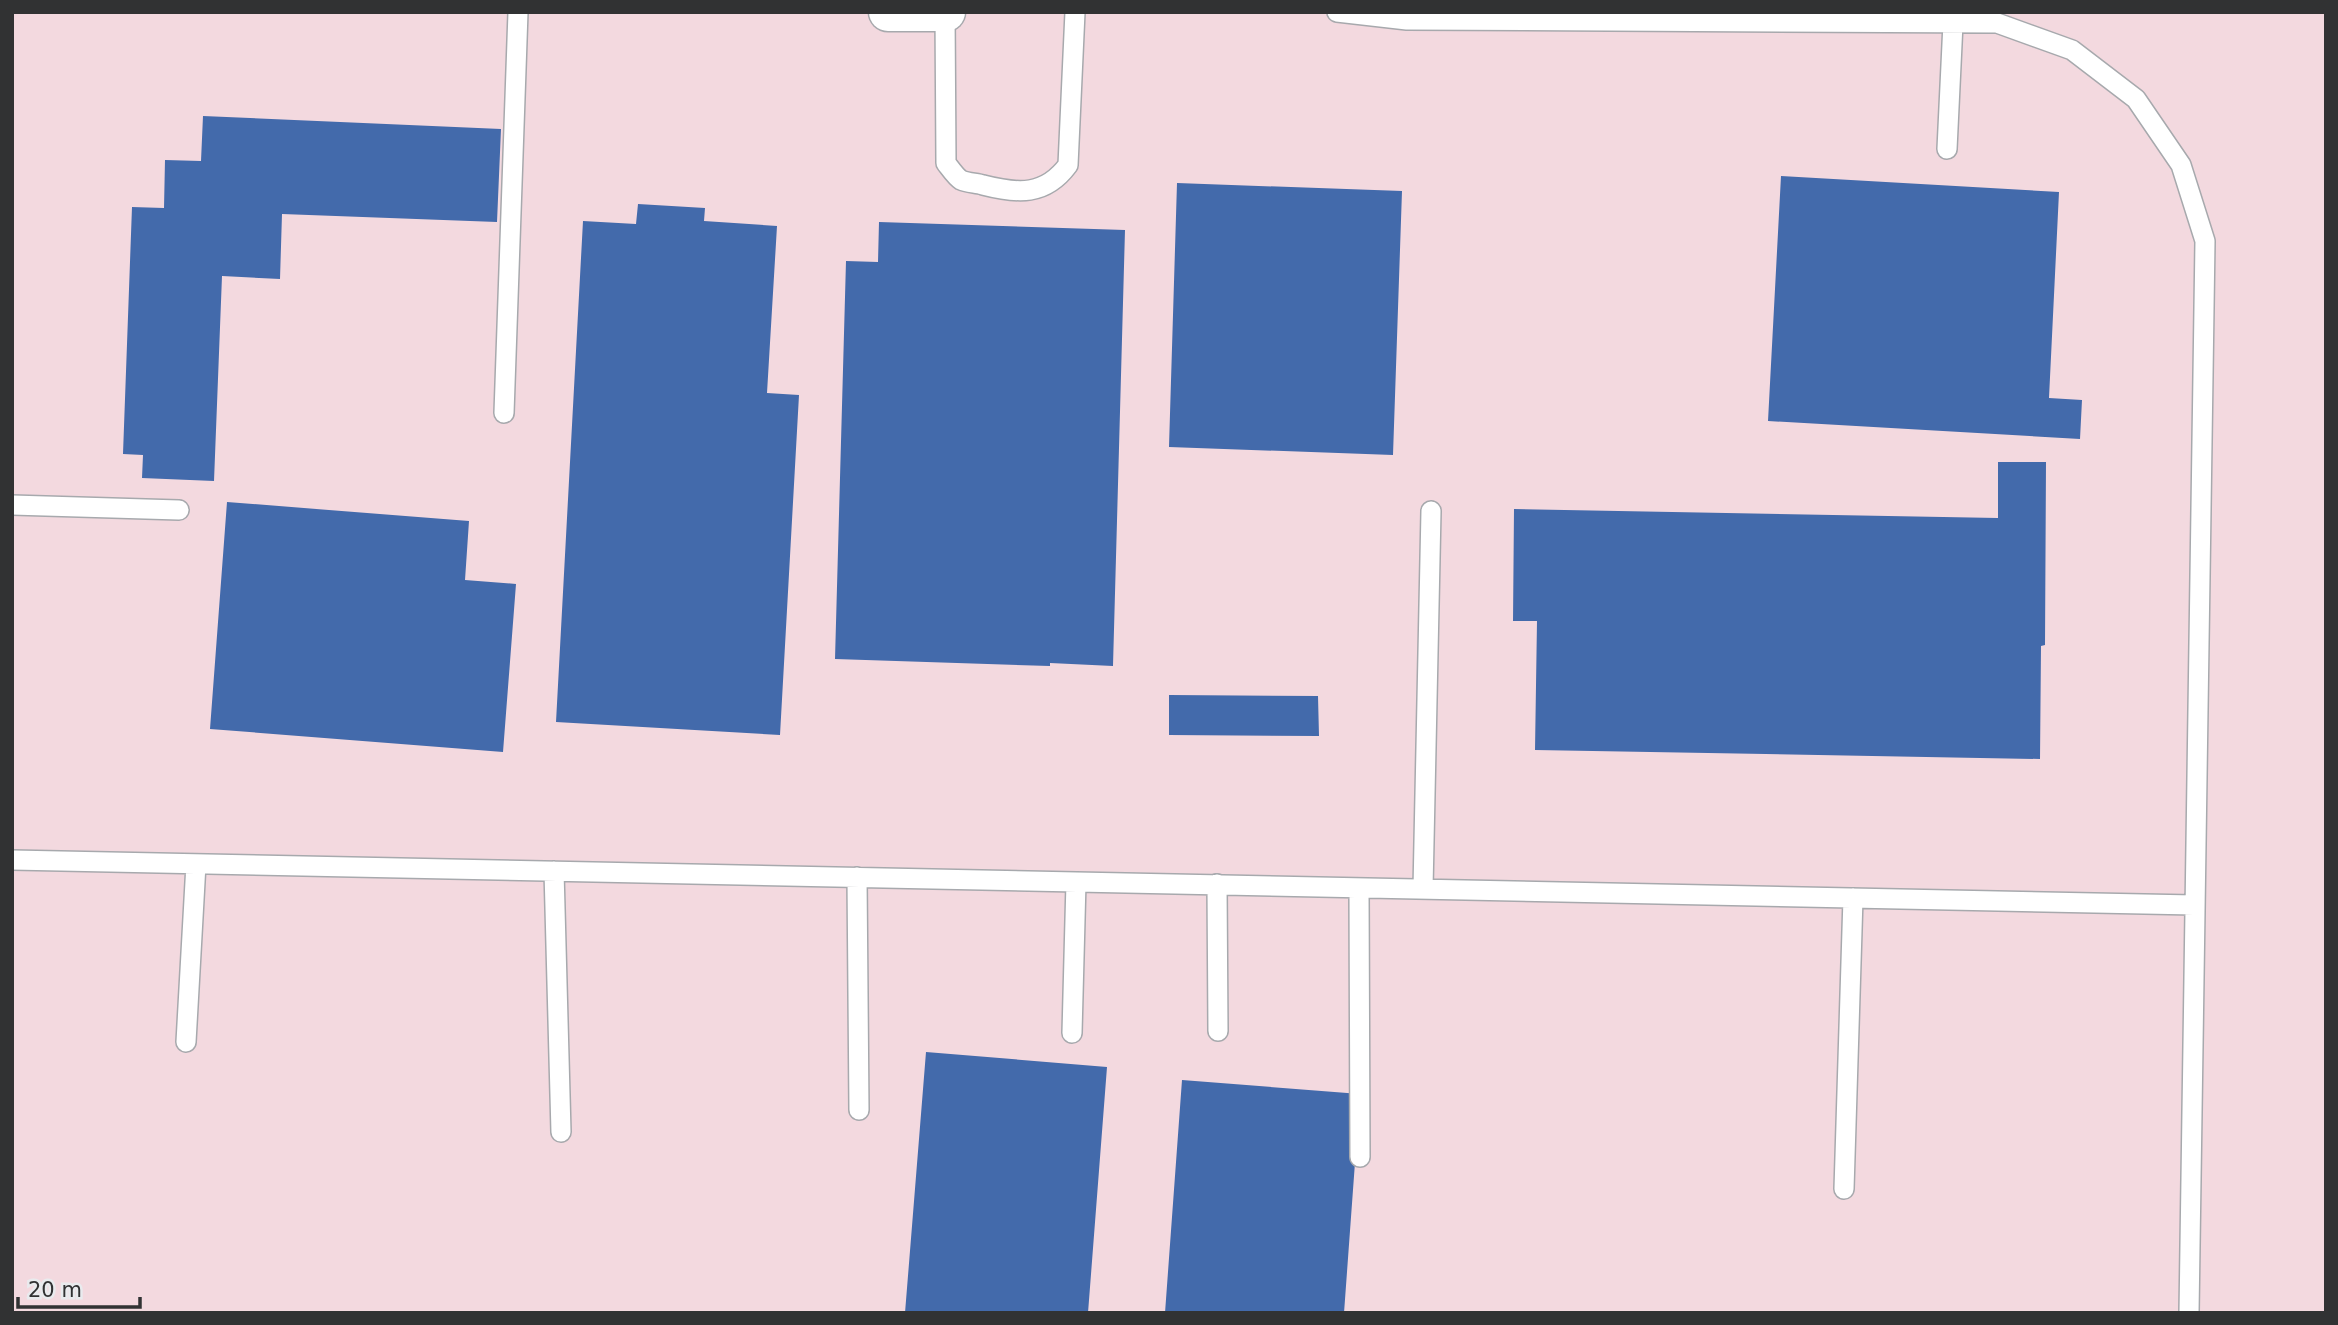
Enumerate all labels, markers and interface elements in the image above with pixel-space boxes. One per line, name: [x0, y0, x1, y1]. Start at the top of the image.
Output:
scale bar: [18, 1266, 140, 1310]
text: 20 m: [28, 1278, 82, 1302]

